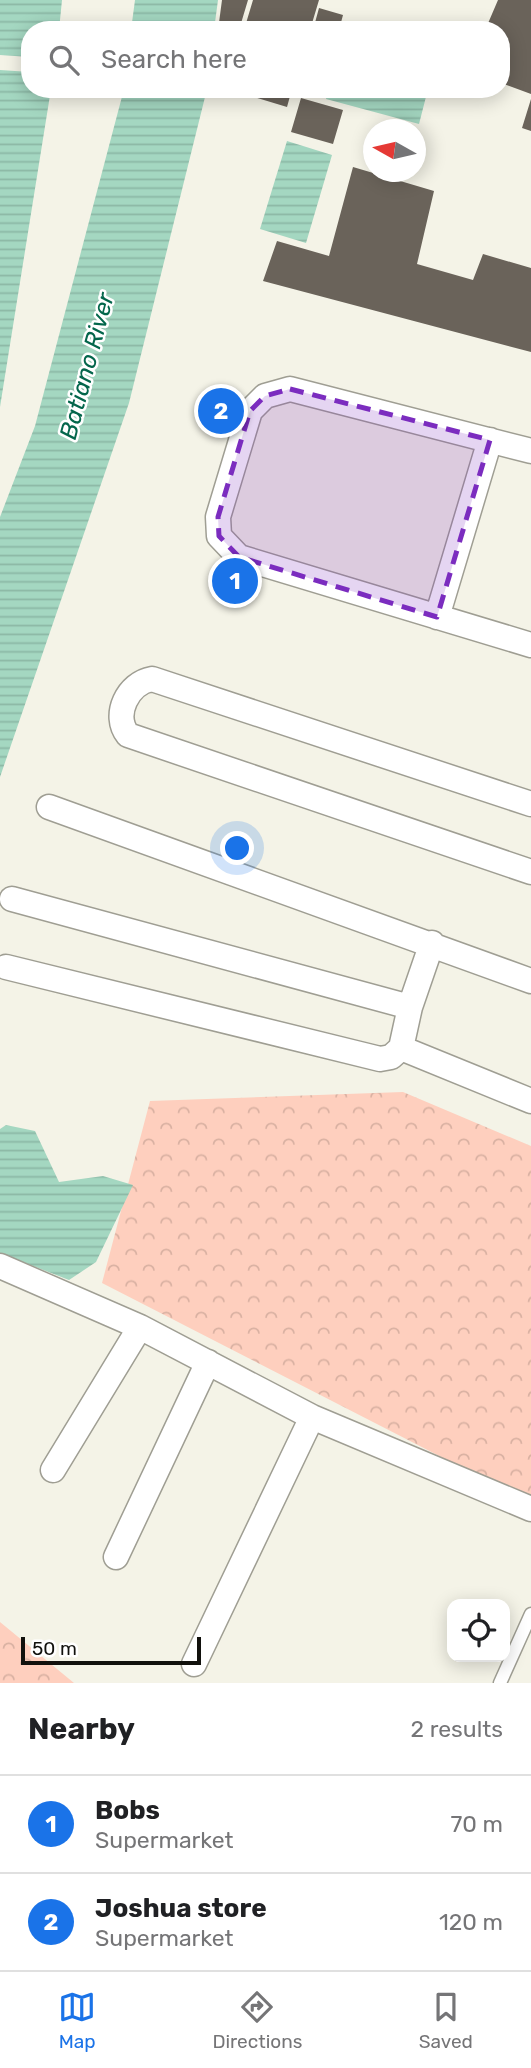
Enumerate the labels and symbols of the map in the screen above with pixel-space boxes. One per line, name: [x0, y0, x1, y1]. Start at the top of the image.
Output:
north arrow: [363, 119, 426, 182]
water label: Batiano River: [54, 289, 120, 442]
pin: 2: [198, 385, 244, 437]
pin: 1: [212, 555, 258, 607]
your location: [220, 831, 254, 865]
scale bar: [21, 1634, 201, 1666]

